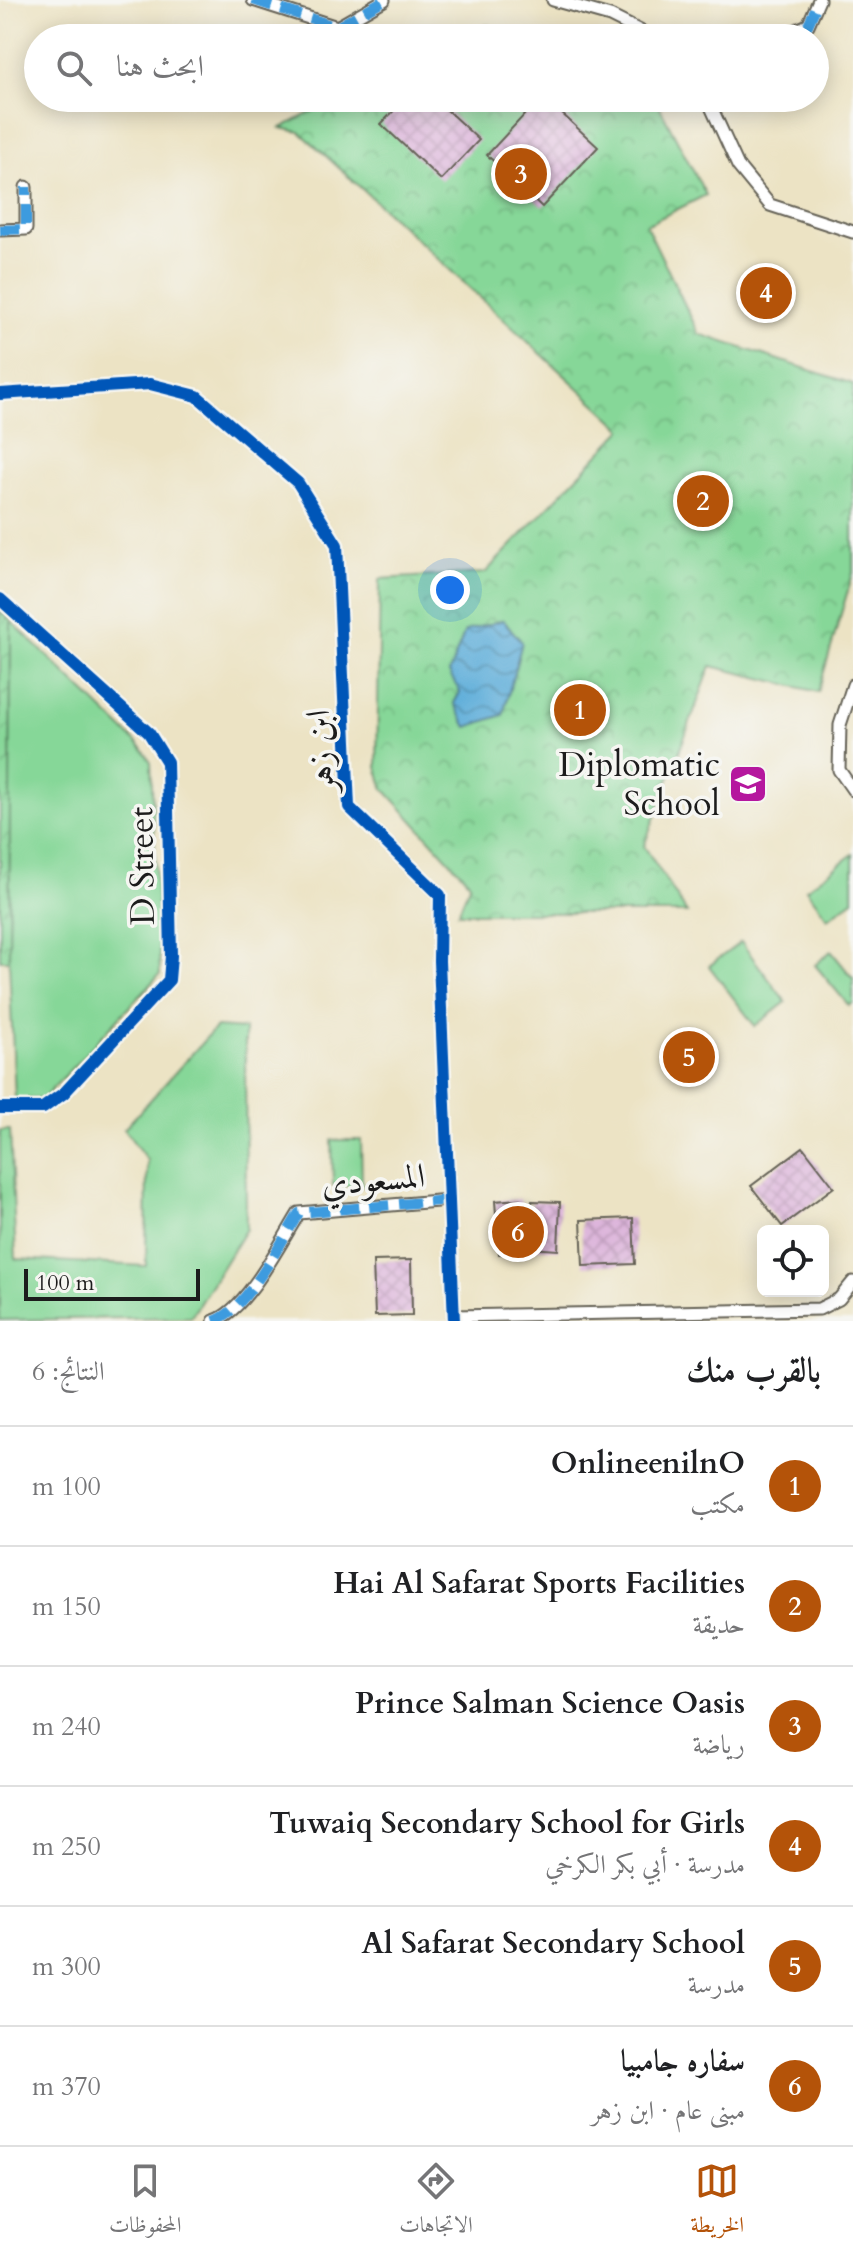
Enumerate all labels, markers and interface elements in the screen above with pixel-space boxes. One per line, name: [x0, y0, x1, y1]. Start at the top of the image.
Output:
search box: [24, 24, 829, 112]
icon: search: [52, 46, 96, 90]
text: ابحث هنا: [116, 46, 204, 87]
pin: 3: [495, 144, 547, 204]
pin: 4: [740, 263, 792, 323]
pin: 2: [677, 471, 729, 531]
your location: [430, 570, 470, 610]
pin: 1: [554, 680, 606, 740]
street label: ابن زهر: [295, 709, 345, 796]
place label: Diplomatic School: [558, 742, 720, 827]
school or university icon: Diplomatic School: [727, 763, 769, 805]
street label: D Street: [118, 806, 166, 926]
pin: 5: [663, 1027, 715, 1087]
street label: المسعودي: [319, 1153, 427, 1211]
pin: 6: [492, 1202, 544, 1262]
map controls: [757, 1225, 829, 1297]
button: locate: [757, 1225, 829, 1297]
scale bar: [24, 1265, 200, 1301]
text: 100 m: [36, 1268, 94, 1298]
text: بالقرب منك: [686, 1347, 821, 1393]
text: النتائج: 6: [32, 1354, 105, 1389]
text: OnlineenilnO: [551, 1443, 745, 1484]
text: 100 m: [32, 1469, 101, 1504]
text: 1: [788, 1469, 802, 1504]
text: مكتب: [690, 1487, 745, 1522]
text: Hai Al Safarat Sports Facilities: [333, 1563, 745, 1604]
text: 150 m: [32, 1589, 101, 1624]
text: 2: [788, 1589, 802, 1624]
text: حديقة: [692, 1607, 745, 1642]
text: Prince Salman Science Oasis: [355, 1683, 745, 1724]
text: 240 m: [32, 1709, 101, 1744]
text: 3: [788, 1709, 802, 1744]
text: رياضة: [693, 1727, 745, 1762]
text: Tuwaiq Secondary School for Girls: [269, 1803, 745, 1844]
text: 250 m: [32, 1829, 101, 1864]
text: 4: [788, 1829, 802, 1864]
text: مدرسة · أبي بكر الكرخي: [545, 1847, 745, 1882]
text: Al Safarat Secondary School: [362, 1923, 745, 1964]
text: 300 m: [32, 1949, 101, 1984]
text: 5: [788, 1949, 802, 1984]
text: مدرسة: [688, 1967, 745, 2002]
text: سفاره جامبيا: [620, 2041, 745, 2082]
text: 370 m: [32, 2069, 101, 2104]
text: 6: [788, 2069, 802, 2104]
text: مبنى عام · ابن زهر: [591, 2093, 745, 2128]
tab: المحفوظات: [109, 2159, 181, 2246]
tab: الاتجاهات: [399, 2159, 473, 2246]
tab: الخريطة: [691, 2159, 744, 2246]

